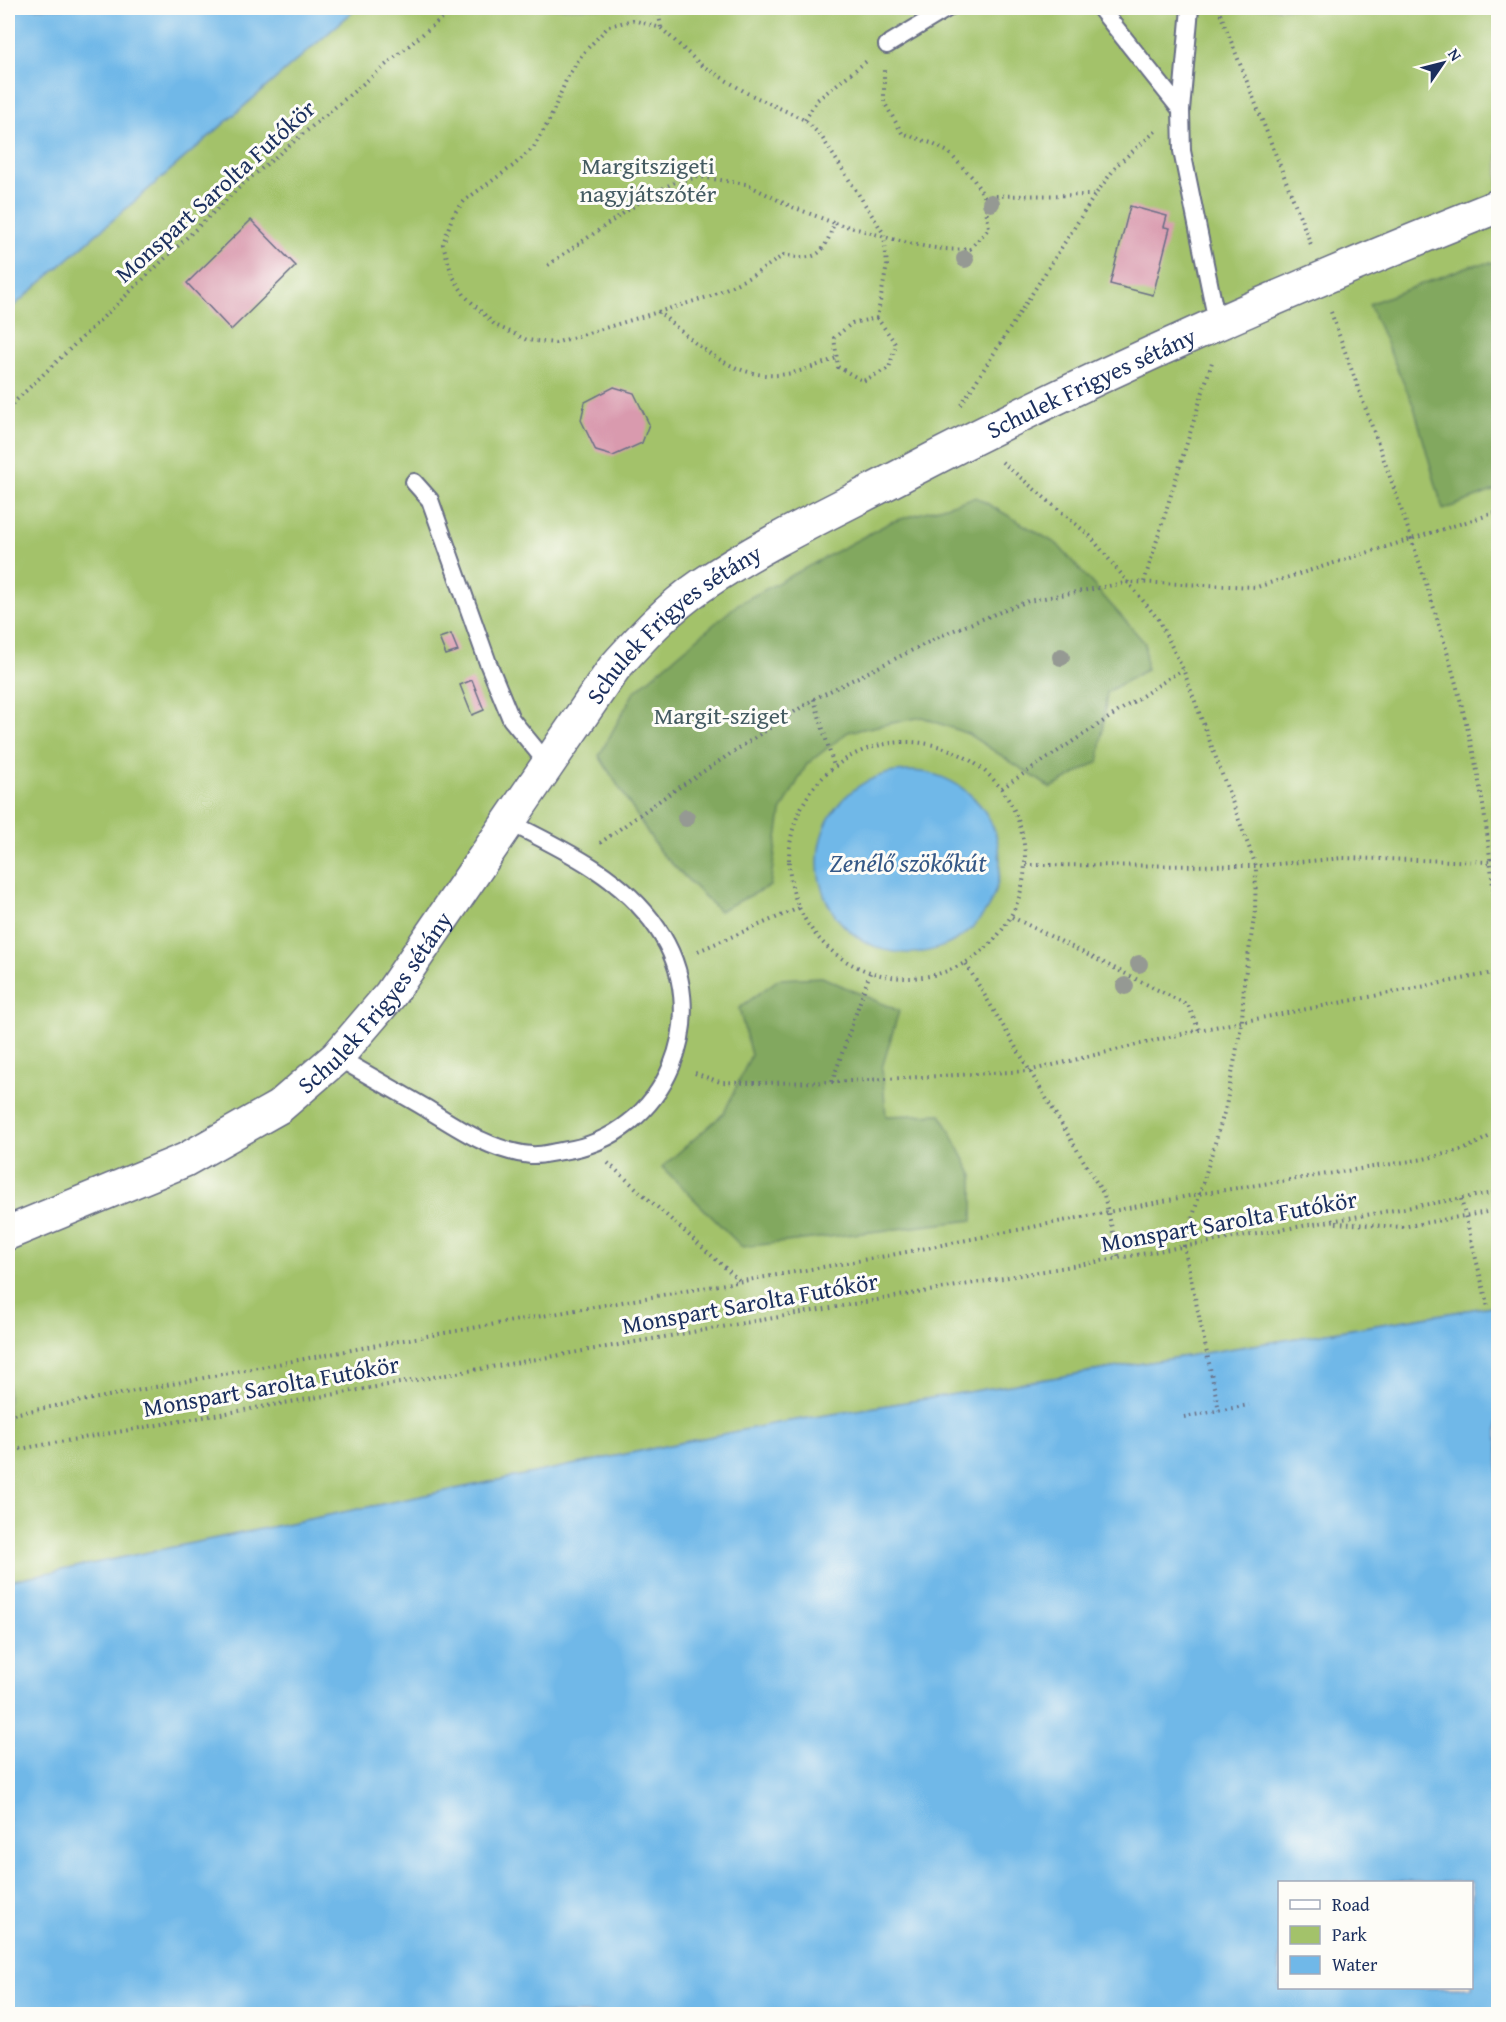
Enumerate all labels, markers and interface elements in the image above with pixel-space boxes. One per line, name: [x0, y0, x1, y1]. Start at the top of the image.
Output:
north arrow: [1413, 33, 1473, 93]
text: N: [1442, 43, 1468, 66]
street label: Monspart Sarolta Futókör: [107, 91, 323, 291]
park label: Margitszigeti nagyjátszótér: [580, 148, 717, 211]
street label: Schulek Frigyes sétány: [980, 318, 1201, 447]
street label: Schulek Frigyes sétány: [577, 535, 768, 711]
park label: Margit-sziget: [654, 698, 789, 733]
water label: Zenélő szökőkút: [830, 843, 987, 882]
street label: Schulek Frigyes sétány: [289, 904, 460, 1102]
street label: Monspart Sarolta Futókör: [1098, 1181, 1360, 1261]
street label: Monspart Sarolta Futókör: [619, 1263, 881, 1343]
street label: Monspart Sarolta Futókör: [140, 1346, 402, 1426]
legend: [1278, 1881, 1473, 1989]
text: Road: [1332, 1891, 1370, 1918]
text: Park: [1332, 1921, 1368, 1948]
text: Water: [1332, 1951, 1378, 1978]

